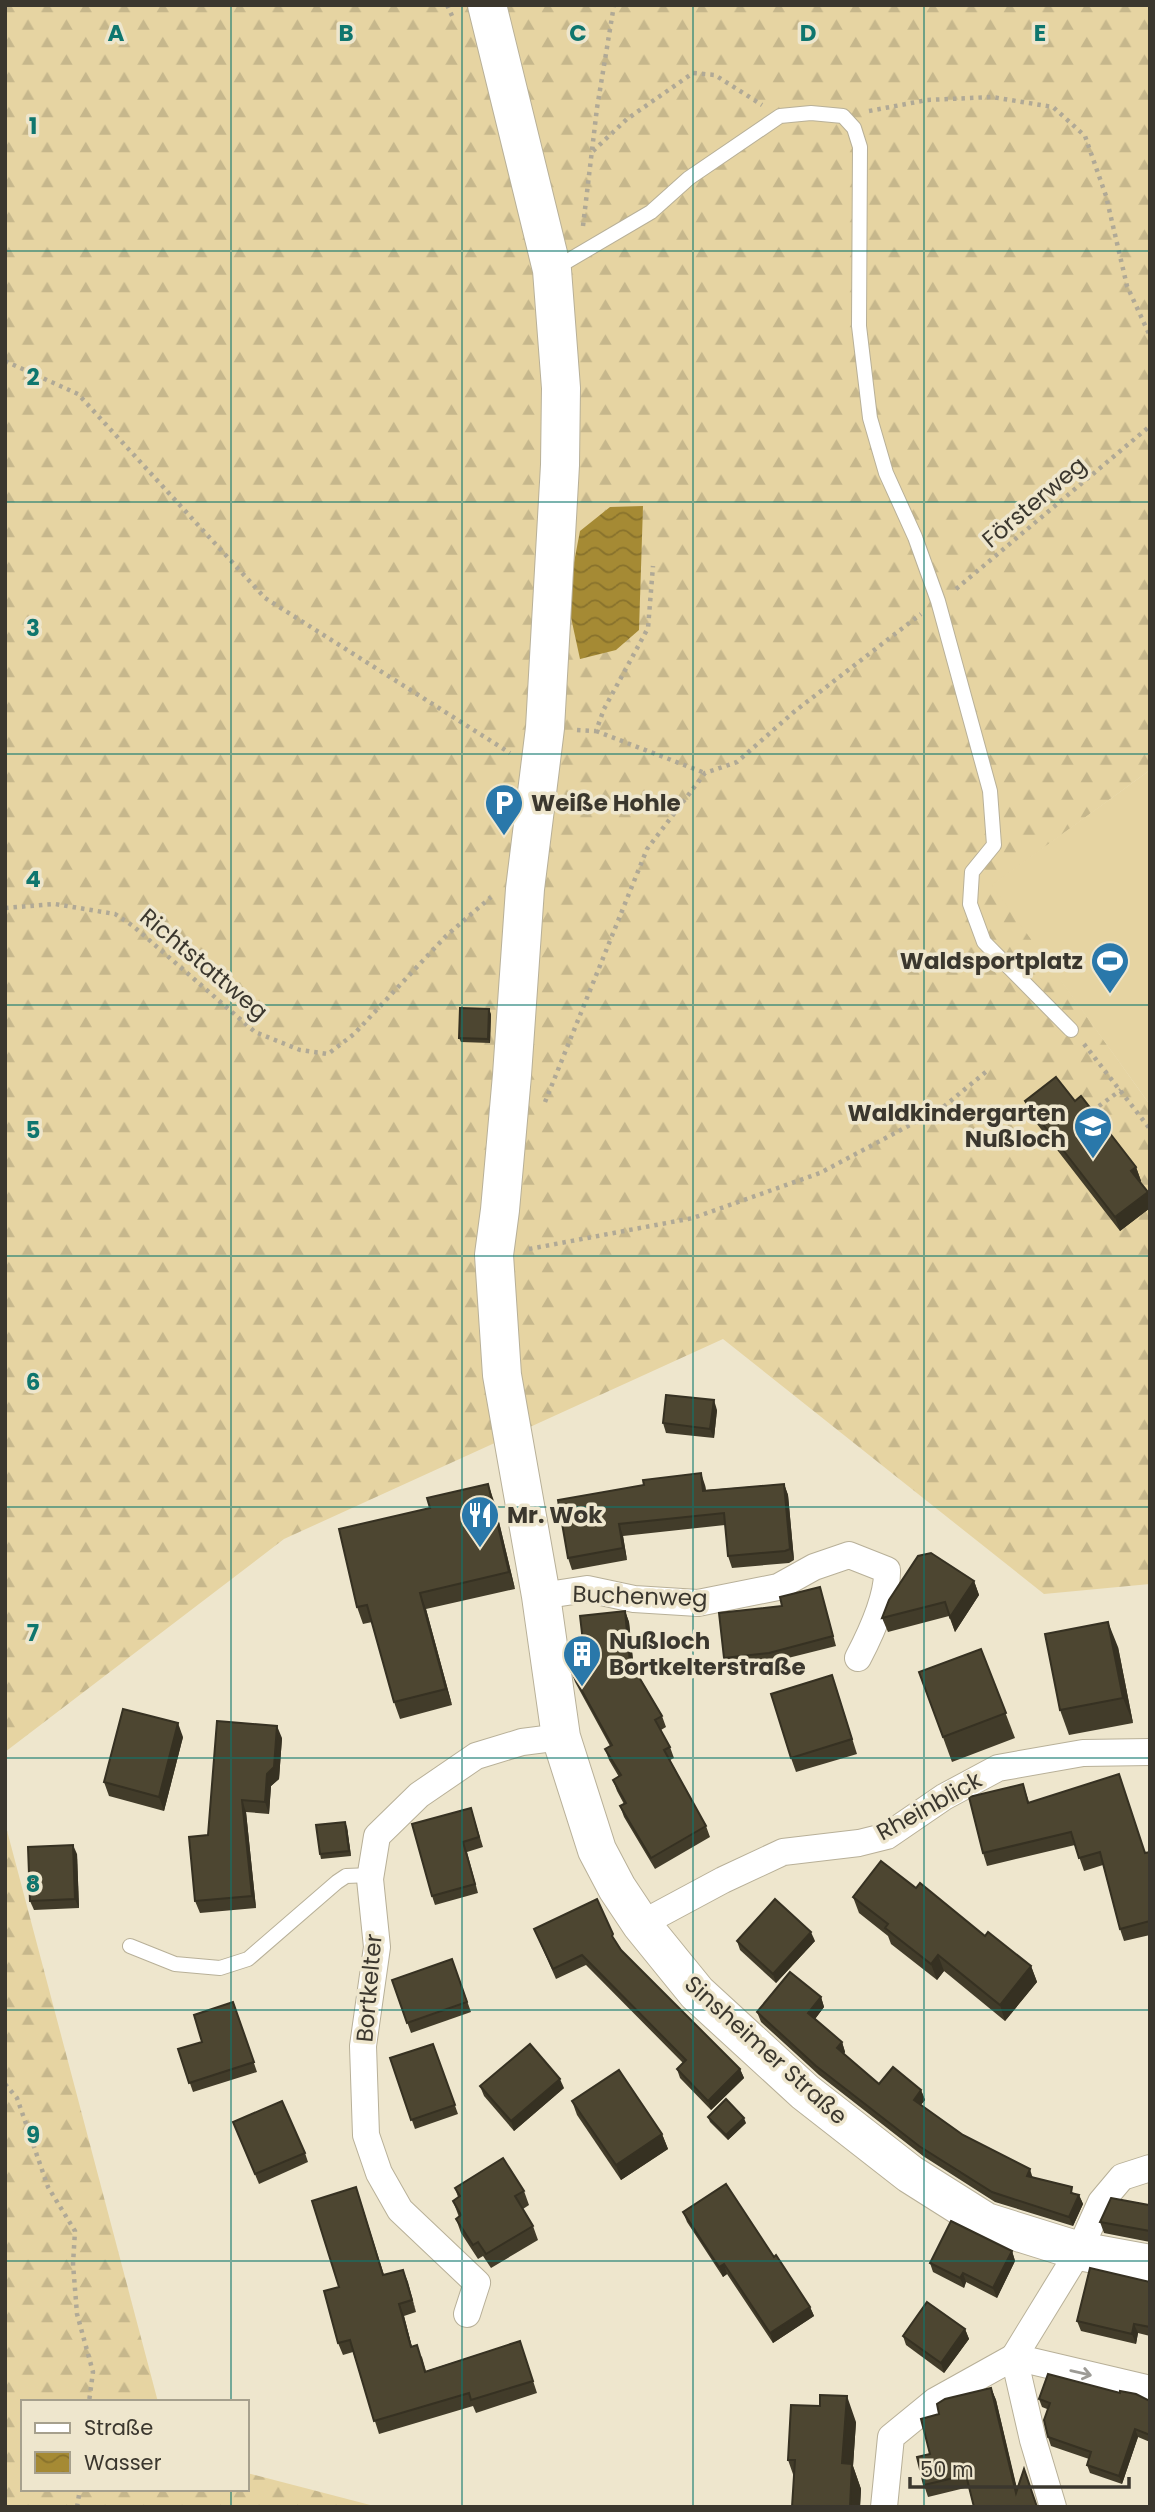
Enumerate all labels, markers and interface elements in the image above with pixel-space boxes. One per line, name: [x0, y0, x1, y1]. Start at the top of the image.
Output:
text: A: [108, 17, 125, 49]
text: B: [338, 17, 354, 49]
text: C: [569, 17, 587, 49]
text: D: [800, 17, 816, 49]
text: E: [1034, 17, 1046, 49]
text: 1: [29, 110, 37, 142]
text: 2: [26, 361, 40, 393]
street label: Försterweg: [975, 449, 1093, 555]
text: 3: [26, 612, 40, 644]
parking icon: Weiße Hohle: [483, 782, 525, 837]
place label: Weiße Hohle: [531, 787, 681, 819]
text: 4: [25, 863, 41, 895]
street label: Richtstattweg: [133, 901, 275, 1027]
sports icon: Waldsportplatz: [1089, 940, 1131, 995]
place label: Waldsportplatz: [900, 945, 1083, 977]
place label: Waldkindergarten Nußloch: [848, 1097, 1066, 1155]
school or university icon: Waldkindergarten Nußloch: [1072, 1105, 1114, 1160]
text: 5: [26, 1114, 40, 1146]
text: 6: [26, 1366, 40, 1398]
restaurant icon: Mr. Wok: [459, 1494, 501, 1549]
place label: Mr. Wok: [507, 1499, 603, 1531]
street label: Buchenweg: [572, 1578, 708, 1614]
text: 7: [27, 1617, 39, 1649]
place label: Nußloch Bortkelterstraße: [609, 1625, 806, 1683]
building icon: Nußloch Bortkelterstraße: [561, 1633, 603, 1688]
street label: Rheinblick: [871, 1764, 988, 1848]
text: 8: [26, 1868, 40, 1900]
street label: Bortkelter: [348, 1932, 390, 2044]
street label: Sinsheimer Straße: [678, 1968, 854, 2132]
text: 9: [26, 2119, 40, 2151]
one-way arrow: [1069, 2367, 1092, 2380]
legend: [21, 2400, 248, 2491]
text: Straße: [84, 2413, 153, 2442]
scale bar: [910, 2446, 1129, 2490]
text: Wasser: [84, 2448, 162, 2477]
text: 50 m: [920, 2455, 974, 2484]

